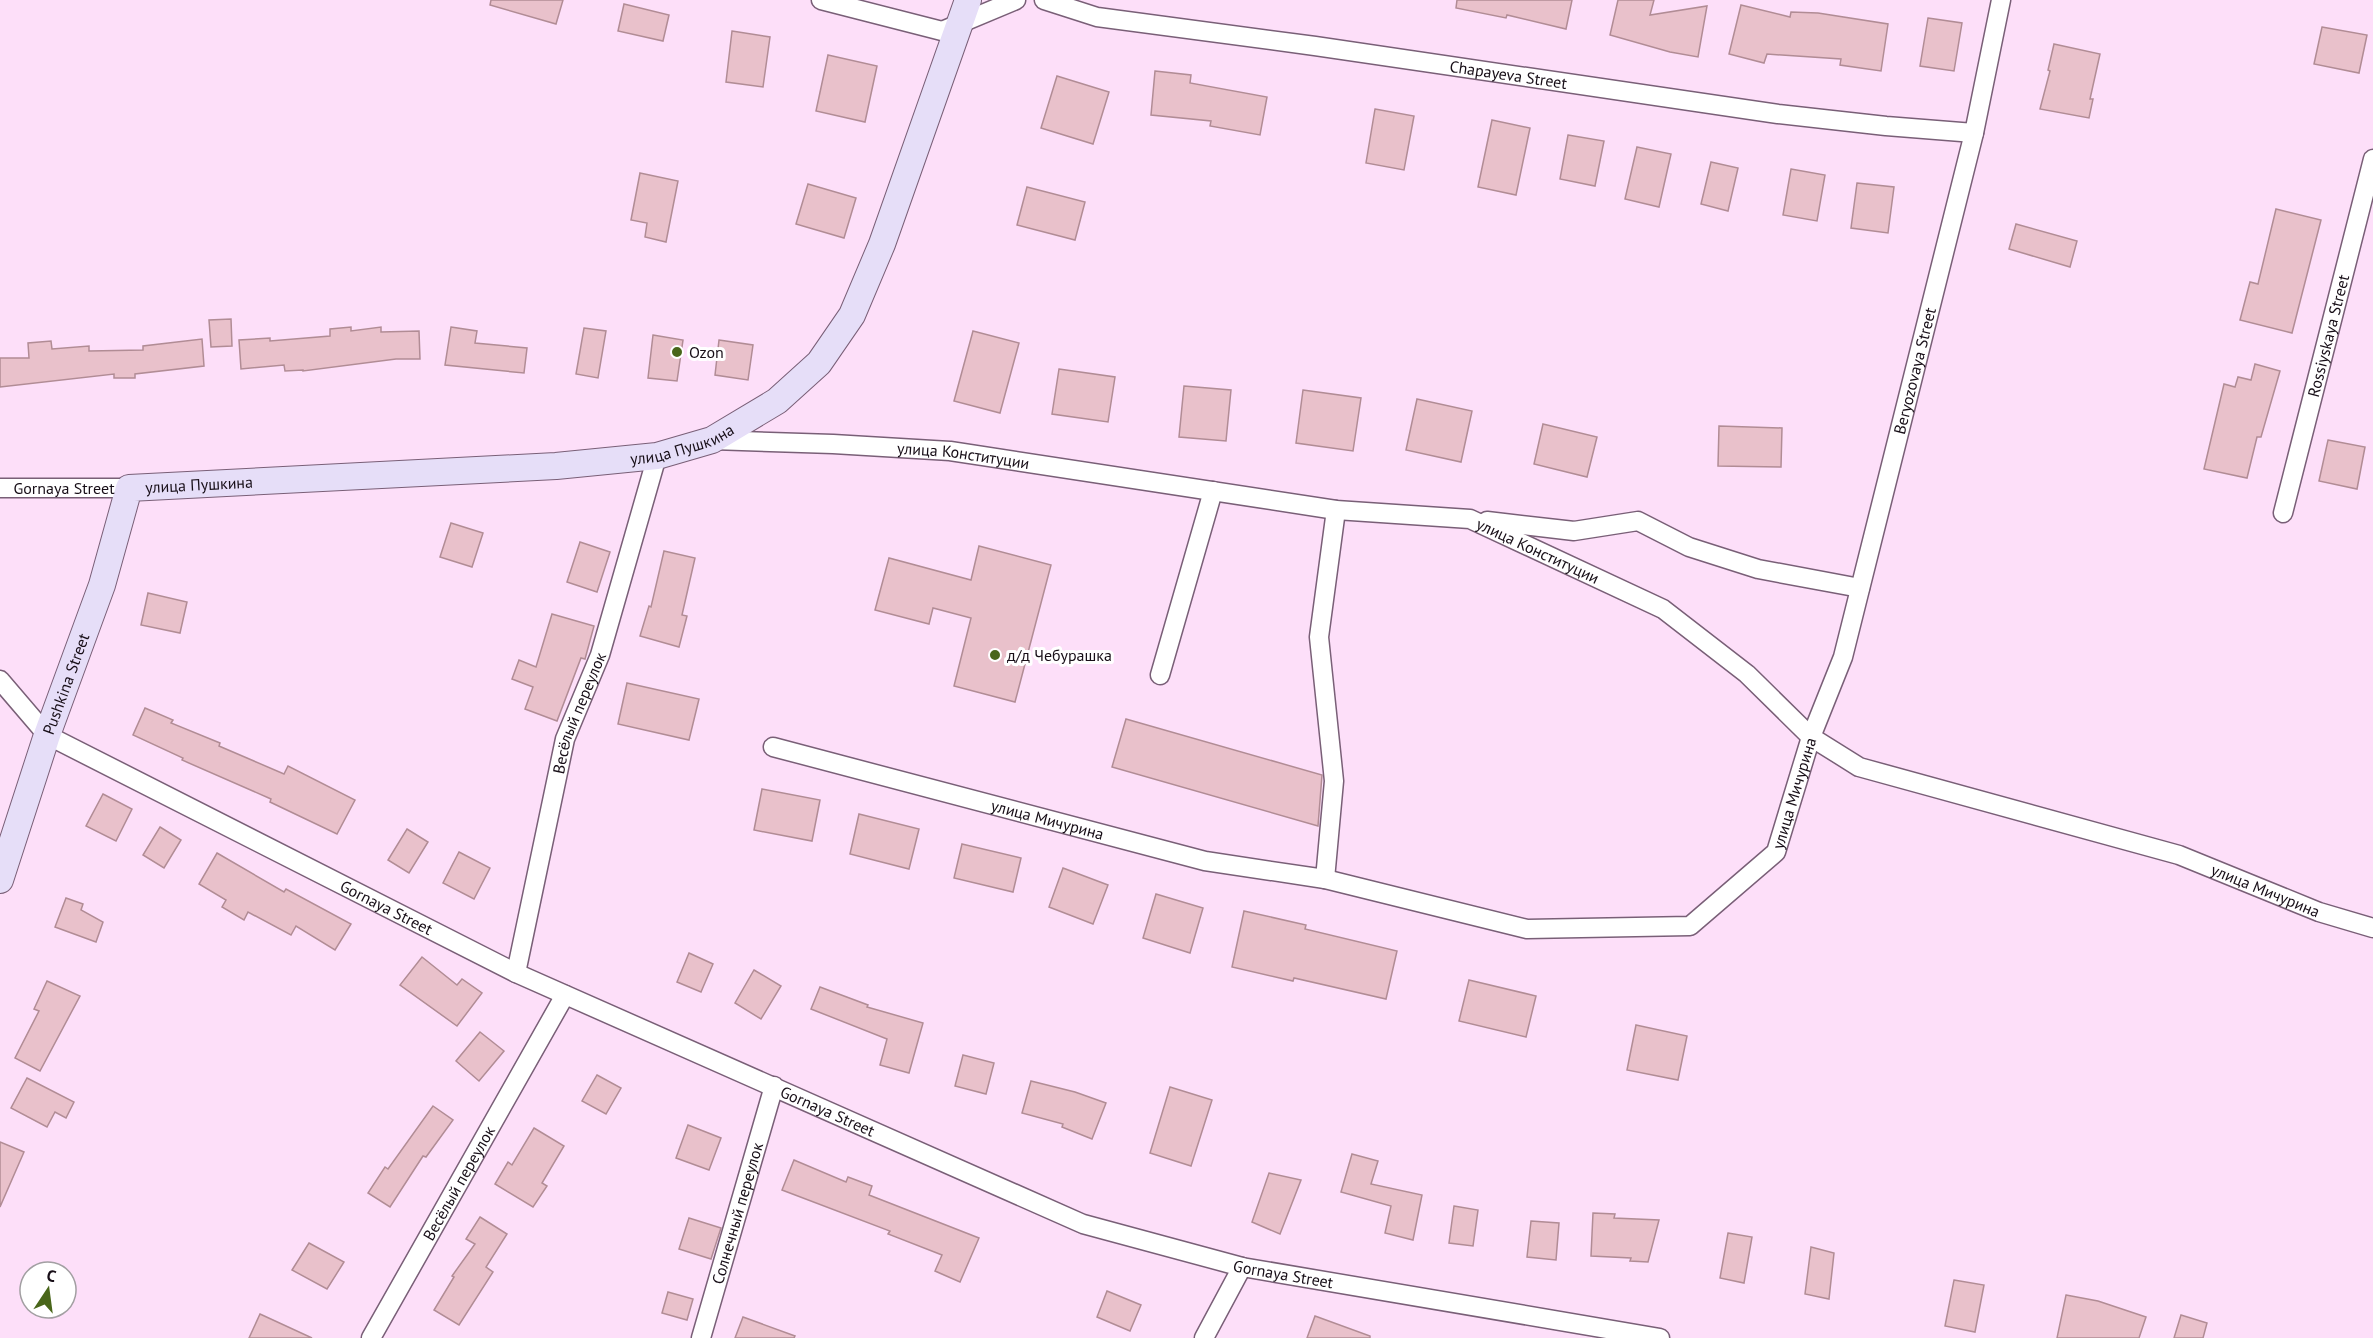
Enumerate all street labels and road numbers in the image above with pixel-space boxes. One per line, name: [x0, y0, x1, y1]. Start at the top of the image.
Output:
street label: Chapayeva Street: [1448, 56, 1569, 93]
street label: Rossiyskaya Street: [2303, 272, 2353, 399]
street label: Beryozovaya Street: [1889, 305, 1940, 436]
street label: улица Пушкина: [629, 419, 737, 469]
street label: улица Конституции: [897, 438, 1031, 473]
street label: улица Пушкина: [145, 472, 253, 497]
street label: Gornaya Street: [13, 478, 115, 498]
street label: улица Конституции: [1473, 513, 1603, 588]
street label: Pushkina Street: [38, 630, 94, 737]
street label: Весёлый переулок: [548, 649, 610, 776]
street label: улица Мичурина: [1767, 735, 1820, 852]
street label: улица Мичурина: [989, 795, 1106, 844]
street label: улица Мичурина: [2208, 859, 2323, 921]
street label: Gornaya Street: [337, 875, 437, 939]
street label: Gornaya Street: [777, 1081, 878, 1141]
street label: Весёлый переулок: [418, 1122, 499, 1244]
street label: Солнечный переулок: [707, 1140, 767, 1286]
street label: Gornaya Street: [1231, 1255, 1335, 1292]

